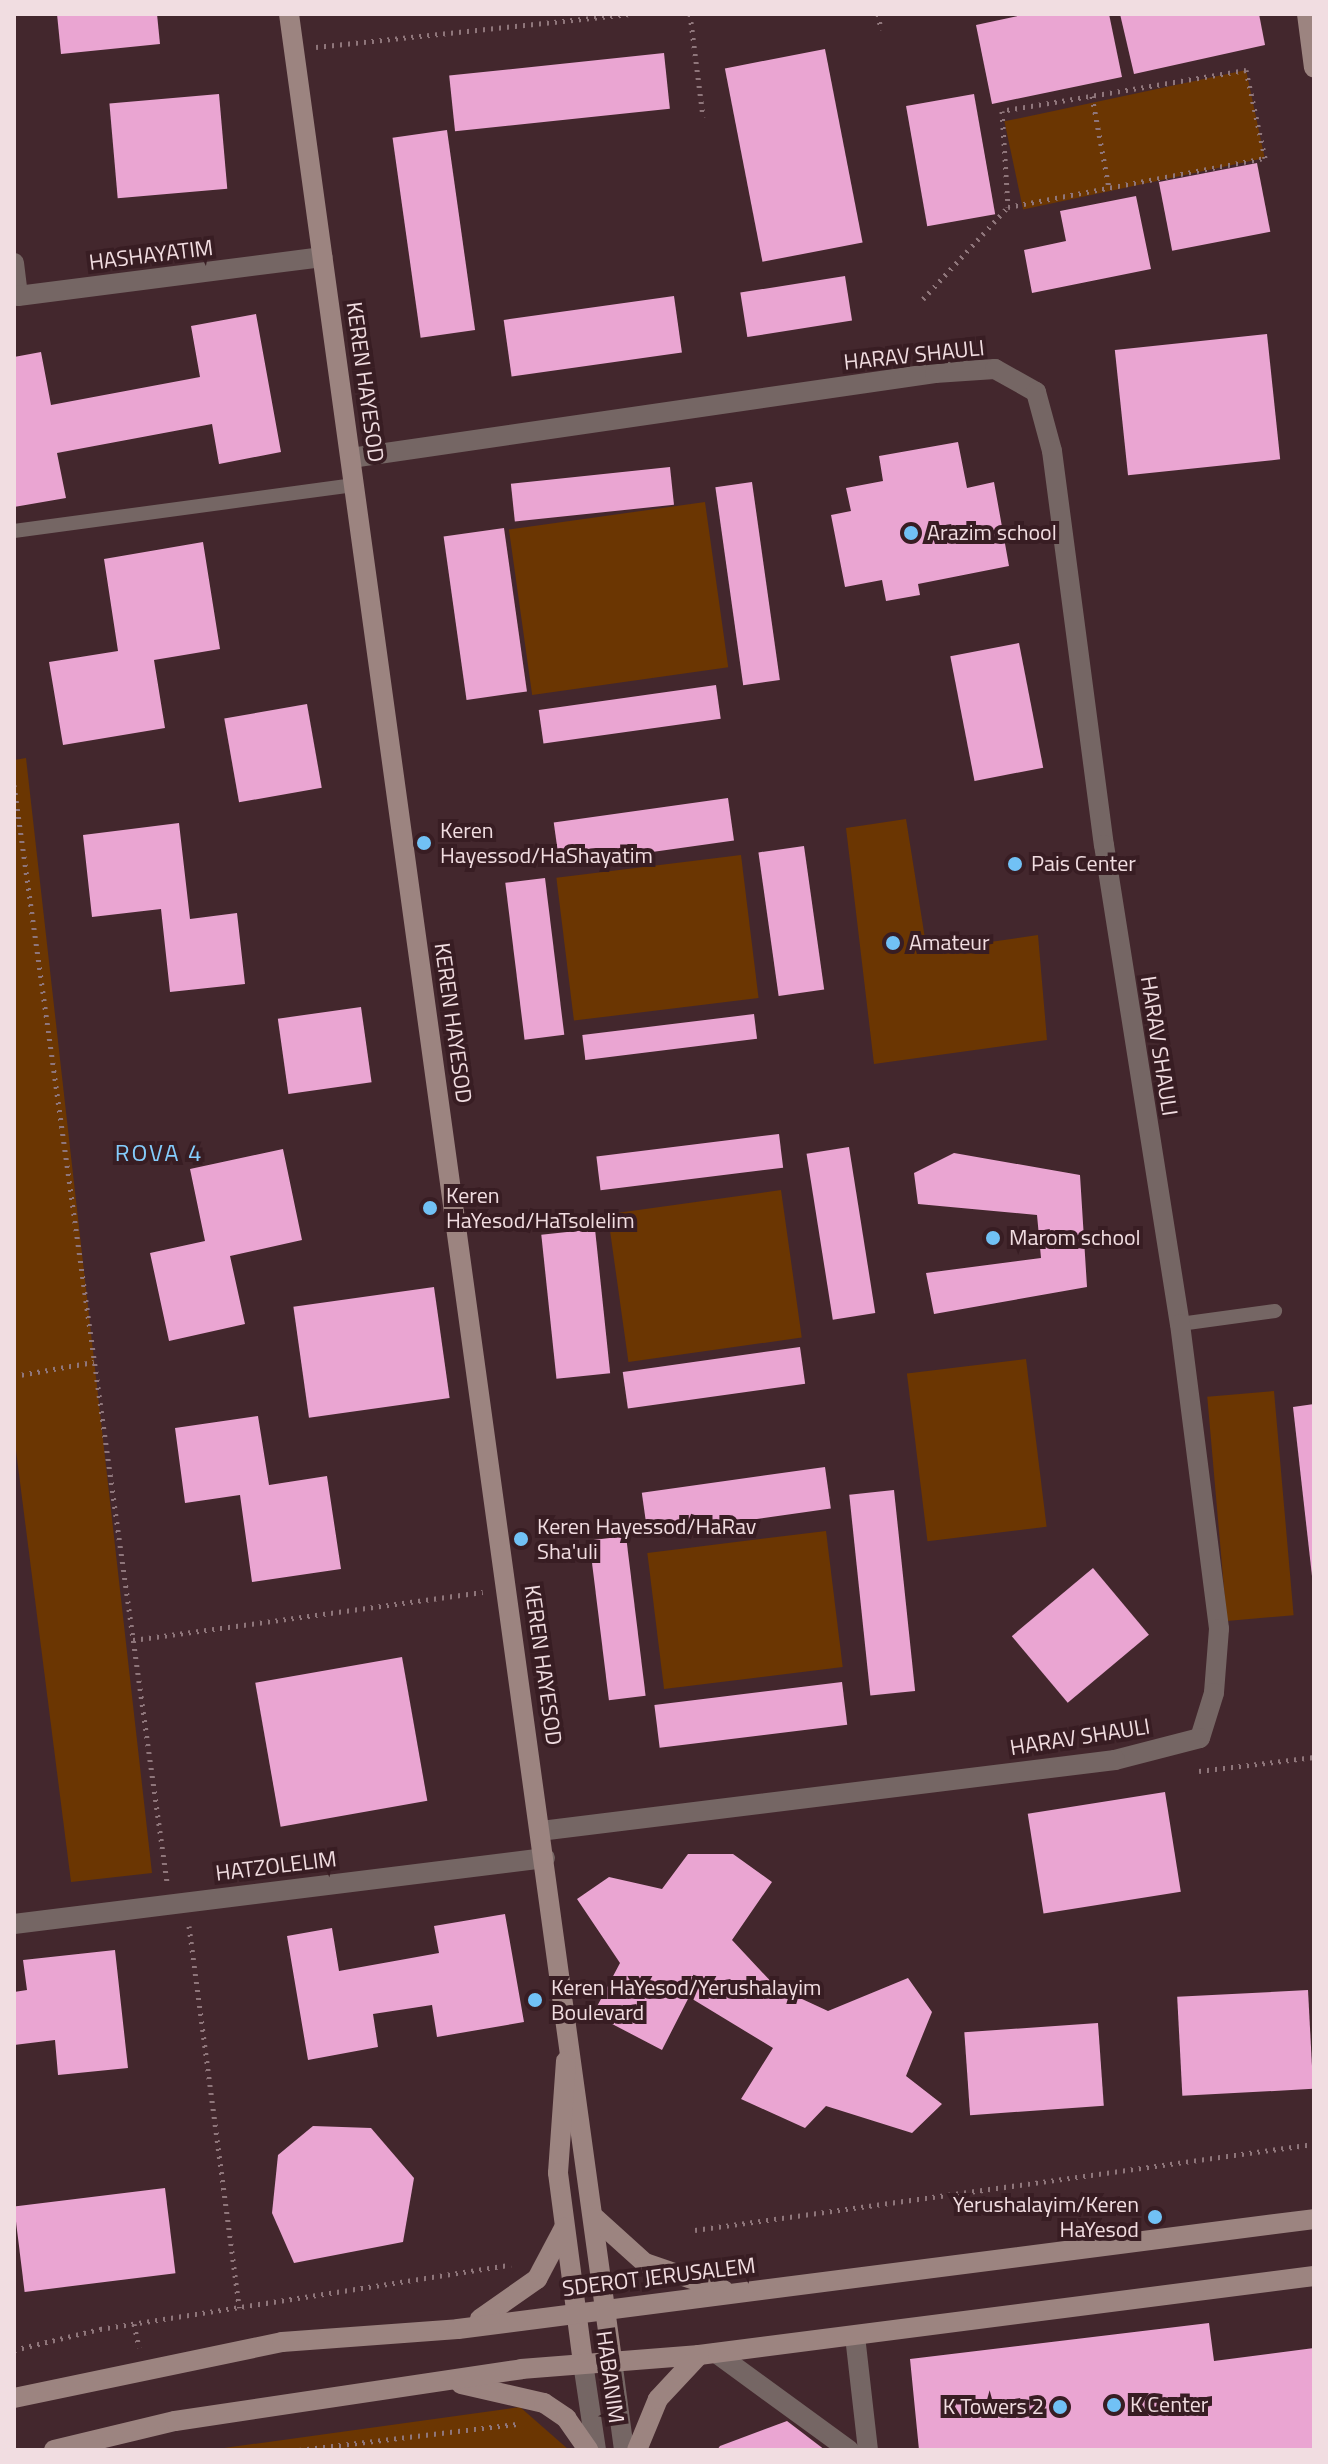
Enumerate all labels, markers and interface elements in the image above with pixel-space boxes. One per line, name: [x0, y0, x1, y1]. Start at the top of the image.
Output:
street label: HASHAYATIM: [87, 234, 215, 276]
street label: KEREN HAYESOD: [341, 300, 389, 464]
street label: HARAV SHAULI: [842, 334, 986, 376]
place label: Arazim school: [927, 520, 1057, 546]
marker: Arazim school: [902, 524, 920, 542]
place label: Keren Hayessod/HaShayatim: [440, 817, 653, 868]
marker: Keren Hayessod/HaShayatim: [415, 834, 433, 852]
place label: Pais Center: [1031, 851, 1136, 877]
marker: Pais Center: [1006, 855, 1024, 873]
place label: Amateur: [909, 930, 990, 956]
marker: Amateur: [884, 934, 902, 952]
street label: KEREN HAYESOD: [429, 941, 477, 1105]
street label: HARAV SHAULI: [1135, 974, 1183, 1118]
district label: ROVA 4: [115, 1139, 203, 1167]
place label: Keren HaYesod/HaTsolelim: [446, 1182, 635, 1234]
marker: Keren HaYesod/HaTsolelim: [421, 1199, 439, 1217]
place label: Marom school: [1009, 1225, 1141, 1251]
marker: Marom school: [984, 1229, 1002, 1247]
place label: Keren Hayessod/HaRav Sha'uli: [537, 1513, 756, 1564]
marker: Keren Hayessod/HaRav Sha'uli: [512, 1530, 530, 1548]
street label: KEREN HAYESOD: [519, 1583, 567, 1747]
street label: HARAV SHAULI: [1008, 1713, 1152, 1761]
street label: HATZOLELIM: [214, 1845, 338, 1887]
place label: Keren HaYesod/Yerushalayim Boulevard: [551, 1974, 821, 2026]
marker: Keren HaYesod/Yerushalayim Boulevard: [526, 1991, 544, 2009]
place label: Yerushalayim/Keren HaYesod: [953, 2191, 1139, 2242]
marker: Yerushalayim/Keren HaYesod: [1146, 2208, 1164, 2226]
street label: SDEROT JERUSALEM: [561, 2252, 757, 2302]
street label: HABANIM: [590, 2329, 630, 2425]
place label: K Center: [1130, 2392, 1208, 2418]
place label: K Towers 2: [943, 2394, 1044, 2420]
marker: K Center: [1105, 2396, 1123, 2414]
marker: K Towers 2: [1051, 2398, 1069, 2416]

